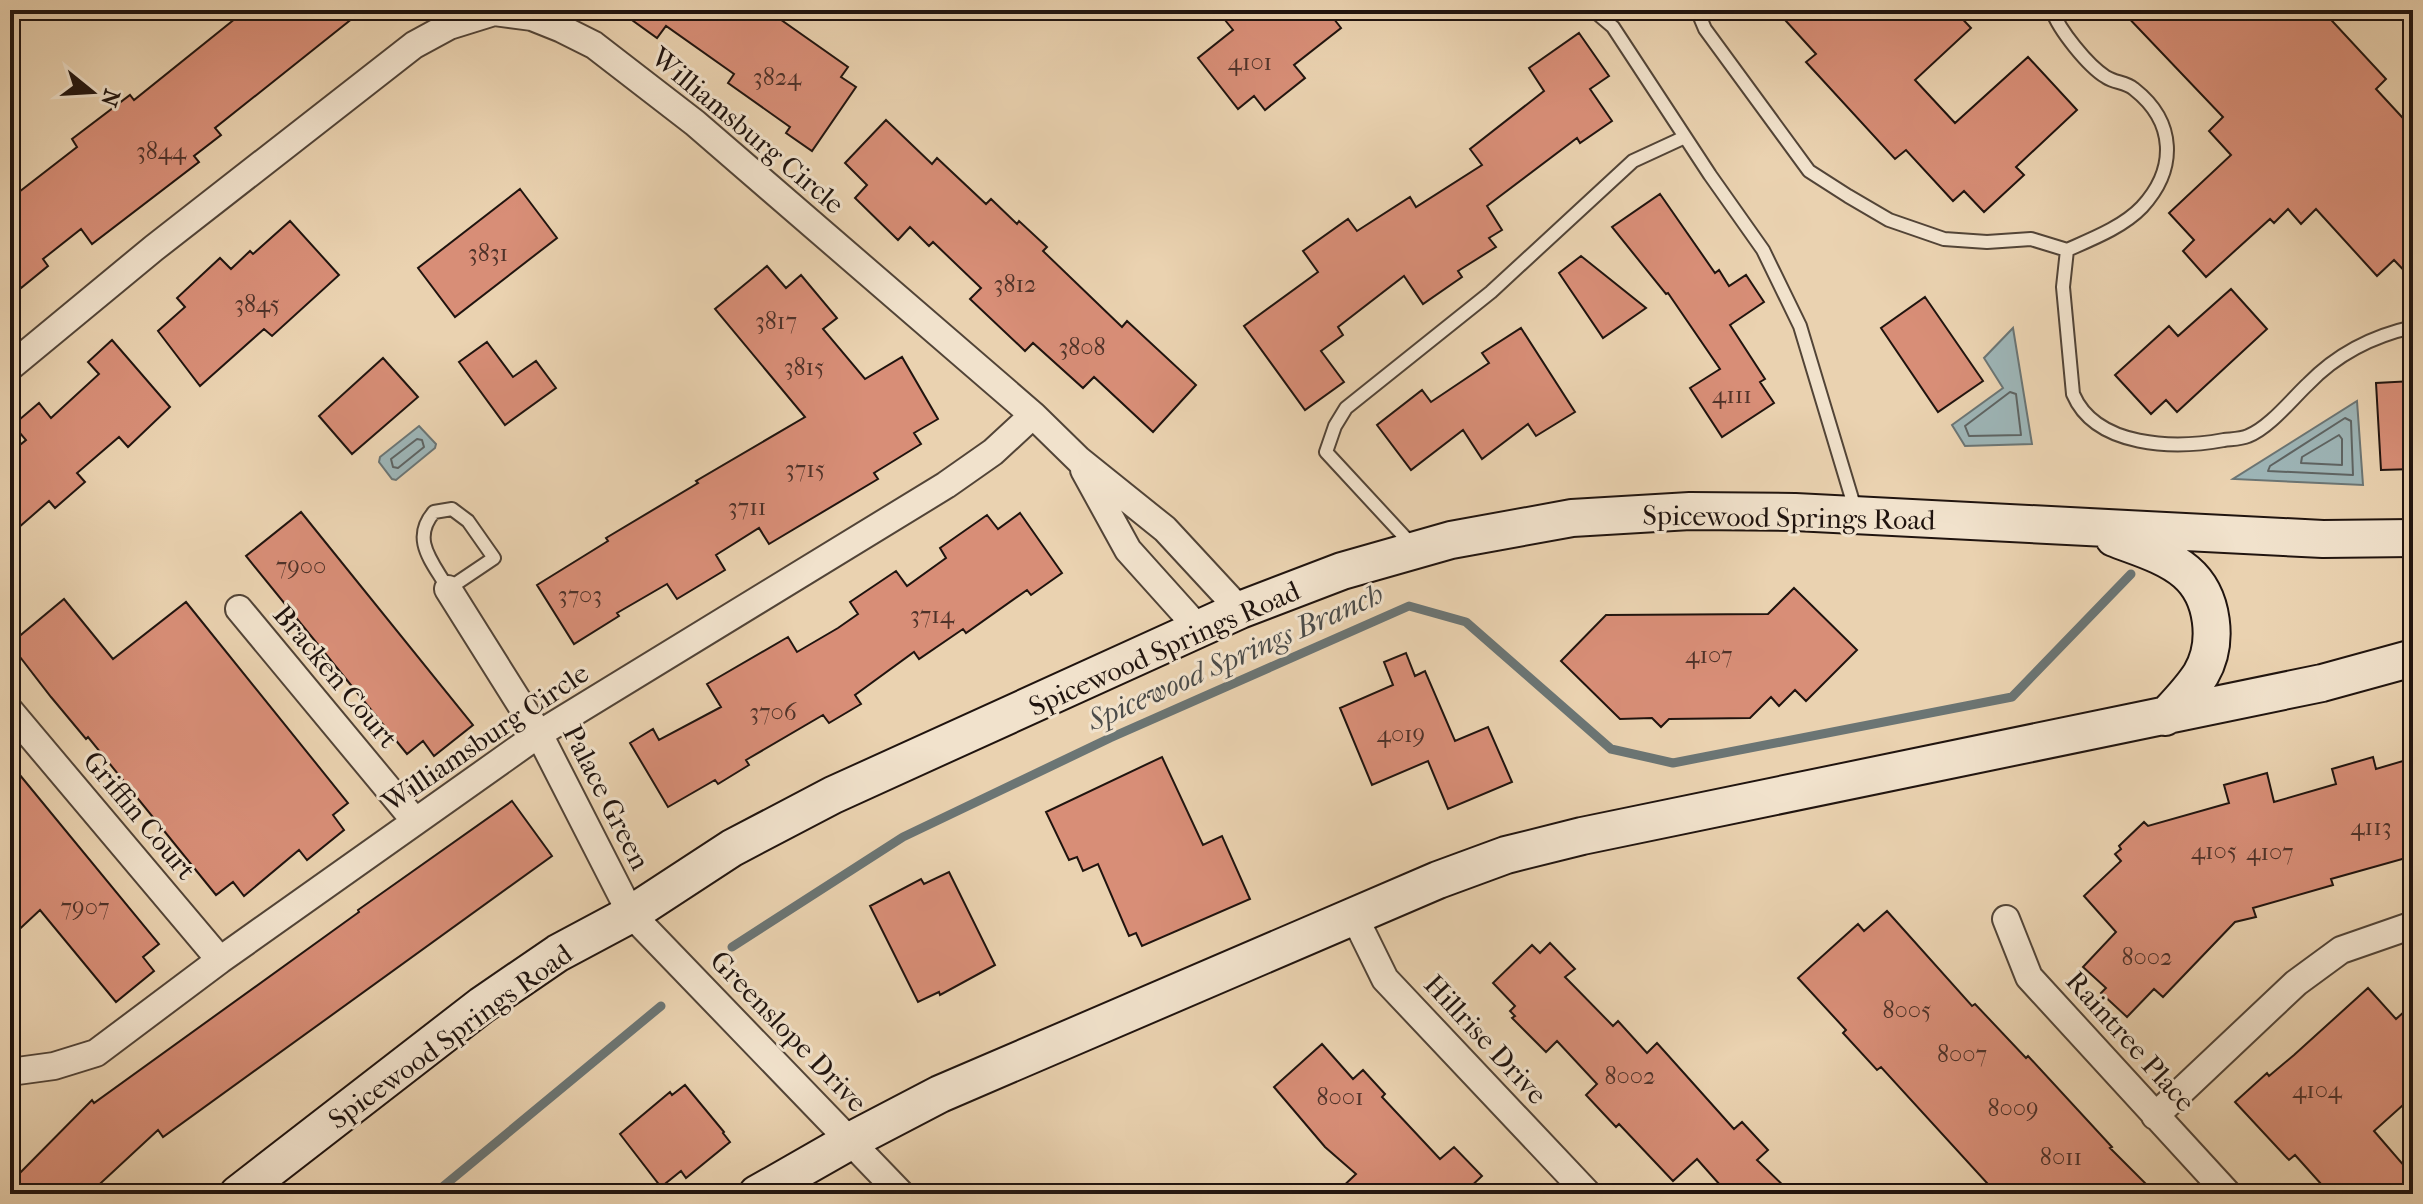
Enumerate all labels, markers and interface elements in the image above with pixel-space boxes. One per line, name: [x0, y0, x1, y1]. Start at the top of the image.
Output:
street label: Williamsburg Circle: [644, 40, 851, 221]
house number: 4101: [1228, 48, 1272, 76]
north arrow: [52, 52, 132, 132]
house number: 3824: [753, 63, 802, 91]
text: N: [95, 86, 125, 110]
house number: 3844: [136, 137, 187, 165]
house number: 3831: [468, 239, 508, 267]
house number: 3812: [994, 270, 1036, 298]
house number: 3845: [234, 290, 280, 318]
house number: 3817: [755, 307, 797, 335]
house number: 3808: [1058, 333, 1106, 361]
house number: 3815: [784, 353, 824, 381]
house number: 4111: [1712, 381, 1752, 409]
house number: 3715: [785, 455, 825, 483]
house number: 3711: [728, 493, 766, 521]
street label: Spicewood Springs Road: [1642, 498, 1937, 537]
house number: 7900: [276, 552, 326, 580]
street label: Spicewood Springs Road: [1024, 573, 1305, 723]
water label: Spicewood Springs Branch: [1081, 576, 1388, 739]
house number: 3703: [558, 581, 602, 609]
street label: Bracken Court: [266, 598, 405, 754]
house number: 3714: [910, 601, 955, 629]
house number: 4107: [1685, 641, 1733, 669]
street label: Williamsburg Circle: [375, 656, 595, 819]
house number: 3706: [749, 698, 798, 726]
street label: Palace Green: [556, 719, 657, 875]
house number: 4019: [1377, 720, 1425, 748]
street label: Griffin Court: [76, 744, 203, 886]
house number: 4113: [2350, 813, 2392, 841]
house number: 4105: [2191, 837, 2237, 865]
house number: 4107: [2246, 838, 2294, 866]
house number: 7907: [61, 893, 109, 921]
street label: Spicewood Springs Road: [322, 936, 579, 1136]
house number: 8002: [2122, 943, 2172, 971]
street label: Greenslope Drive: [704, 944, 874, 1119]
street label: Raintree Place: [2059, 964, 2202, 1118]
street label: Hillrise Drive: [1417, 968, 1554, 1111]
house number: 8005: [1883, 996, 1931, 1024]
house number: 8007: [1937, 1040, 1987, 1068]
house number: 8002: [1605, 1062, 1655, 1090]
house number: 4104: [2292, 1076, 2343, 1104]
house number: 8001: [1317, 1083, 1363, 1111]
house number: 8009: [1987, 1094, 2039, 1122]
house number: 8011: [2040, 1143, 2082, 1171]

